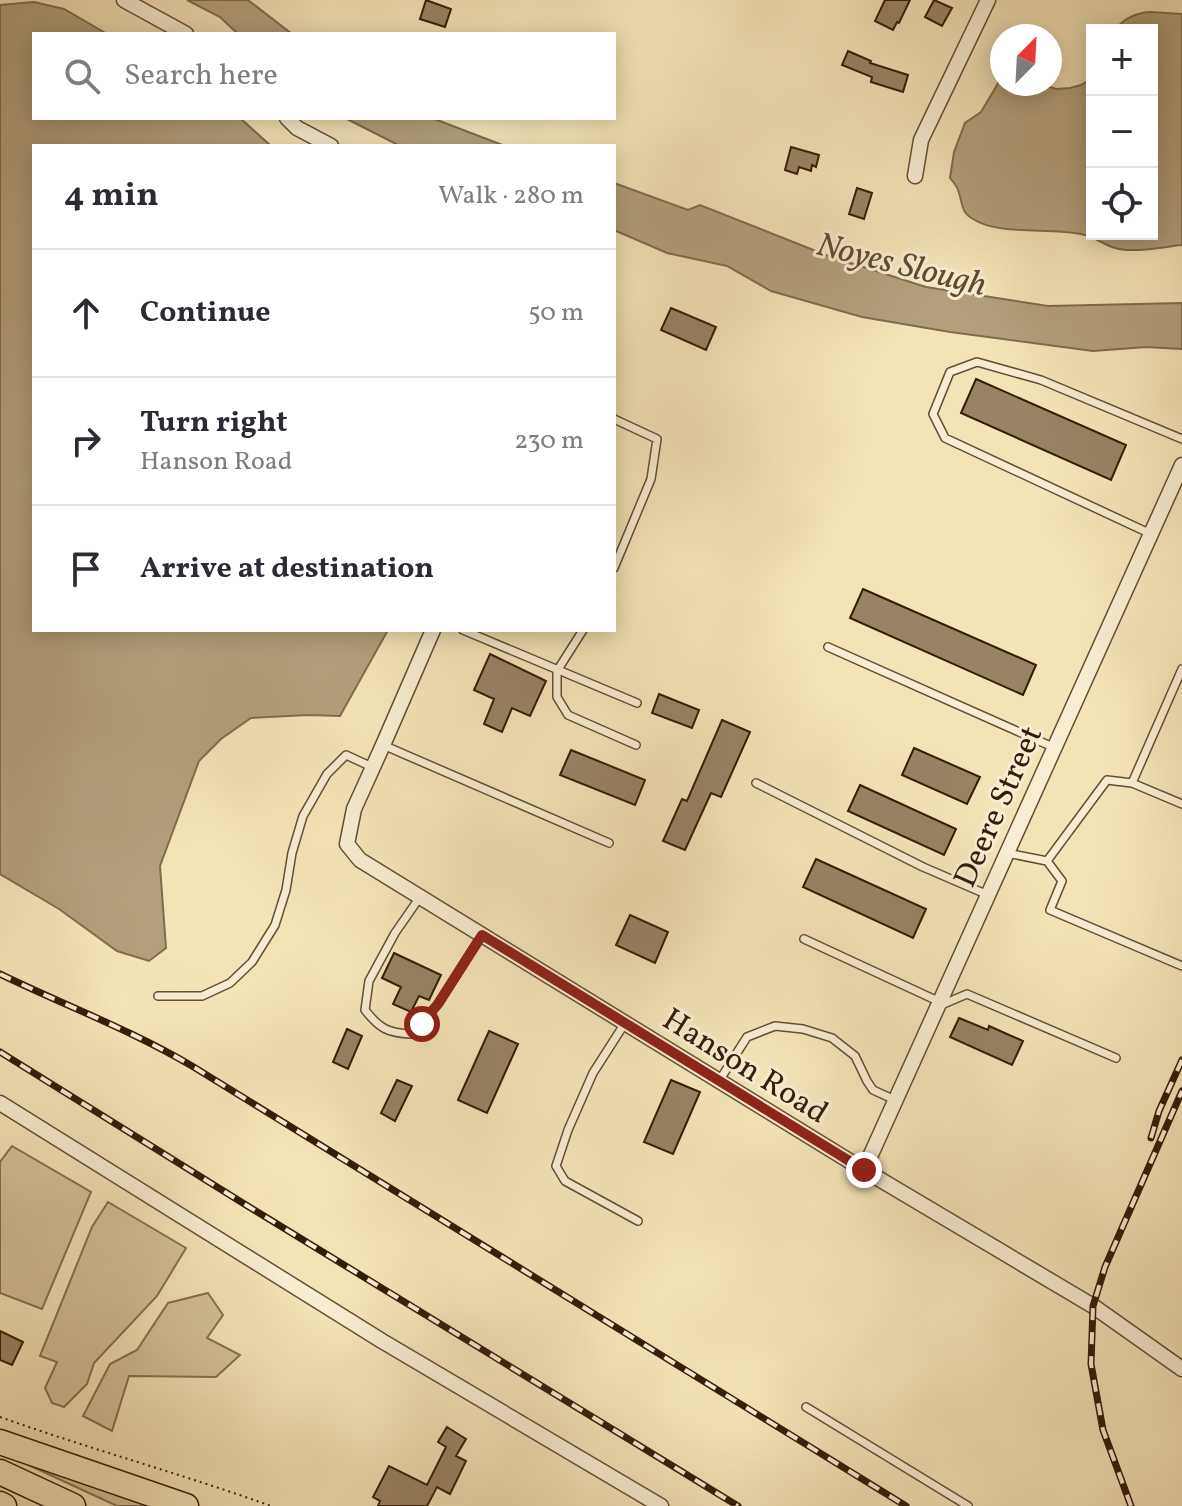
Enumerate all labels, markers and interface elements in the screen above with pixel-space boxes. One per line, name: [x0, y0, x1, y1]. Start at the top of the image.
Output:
north arrow: [990, 24, 1062, 96]
map controls: [1086, 24, 1158, 240]
button: +: [1086, 24, 1158, 96]
search box: [32, 32, 616, 120]
icon: search: [60, 54, 104, 98]
text: Search here: [124, 55, 278, 97]
button: −: [1086, 96, 1158, 168]
button: locate: [1086, 168, 1158, 240]
text: 4 min: [64, 173, 159, 220]
text: Walk · 280 m: [438, 178, 584, 214]
water label: Noyes Slough: [811, 223, 991, 310]
icon: ahead: [64, 291, 108, 335]
text: Continue: [140, 292, 271, 334]
text: 50 m: [528, 295, 584, 331]
text: Turn right: [140, 402, 288, 444]
icon: right: [64, 419, 108, 463]
text: 230 m: [514, 423, 584, 459]
text: Hanson Road: [140, 444, 292, 480]
icon: arrive: [64, 547, 108, 591]
text: Arrive at destination: [140, 548, 434, 590]
street label: Deere Street: [945, 719, 1055, 895]
street label: Hanson Road: [653, 999, 836, 1136]
route start: [404, 1006, 440, 1042]
route end: [846, 1152, 882, 1188]

